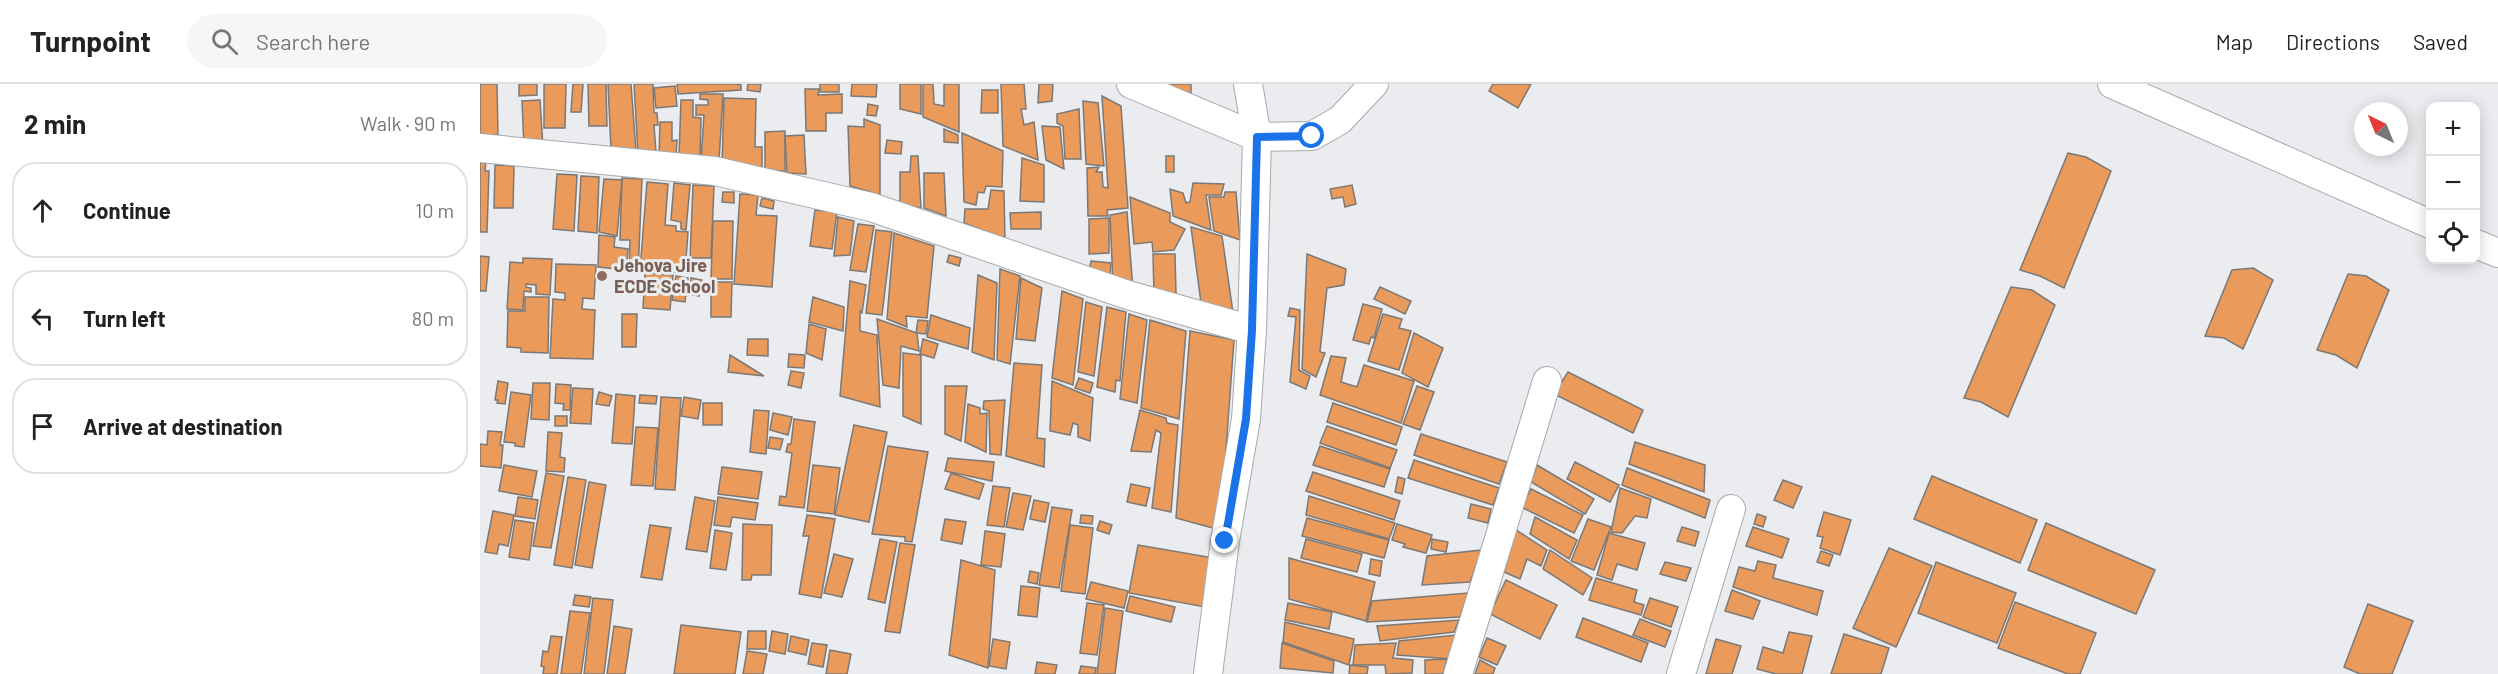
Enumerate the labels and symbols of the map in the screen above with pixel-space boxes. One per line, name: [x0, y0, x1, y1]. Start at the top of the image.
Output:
north arrow: [2354, 102, 2408, 156]
route start: [1298, 122, 1324, 148]
place label: Jehova Jire ECDE School: [614, 254, 715, 297]
marker: Jehova Jire ECDE School: [595, 269, 609, 283]
route end: [1211, 527, 1237, 553]

